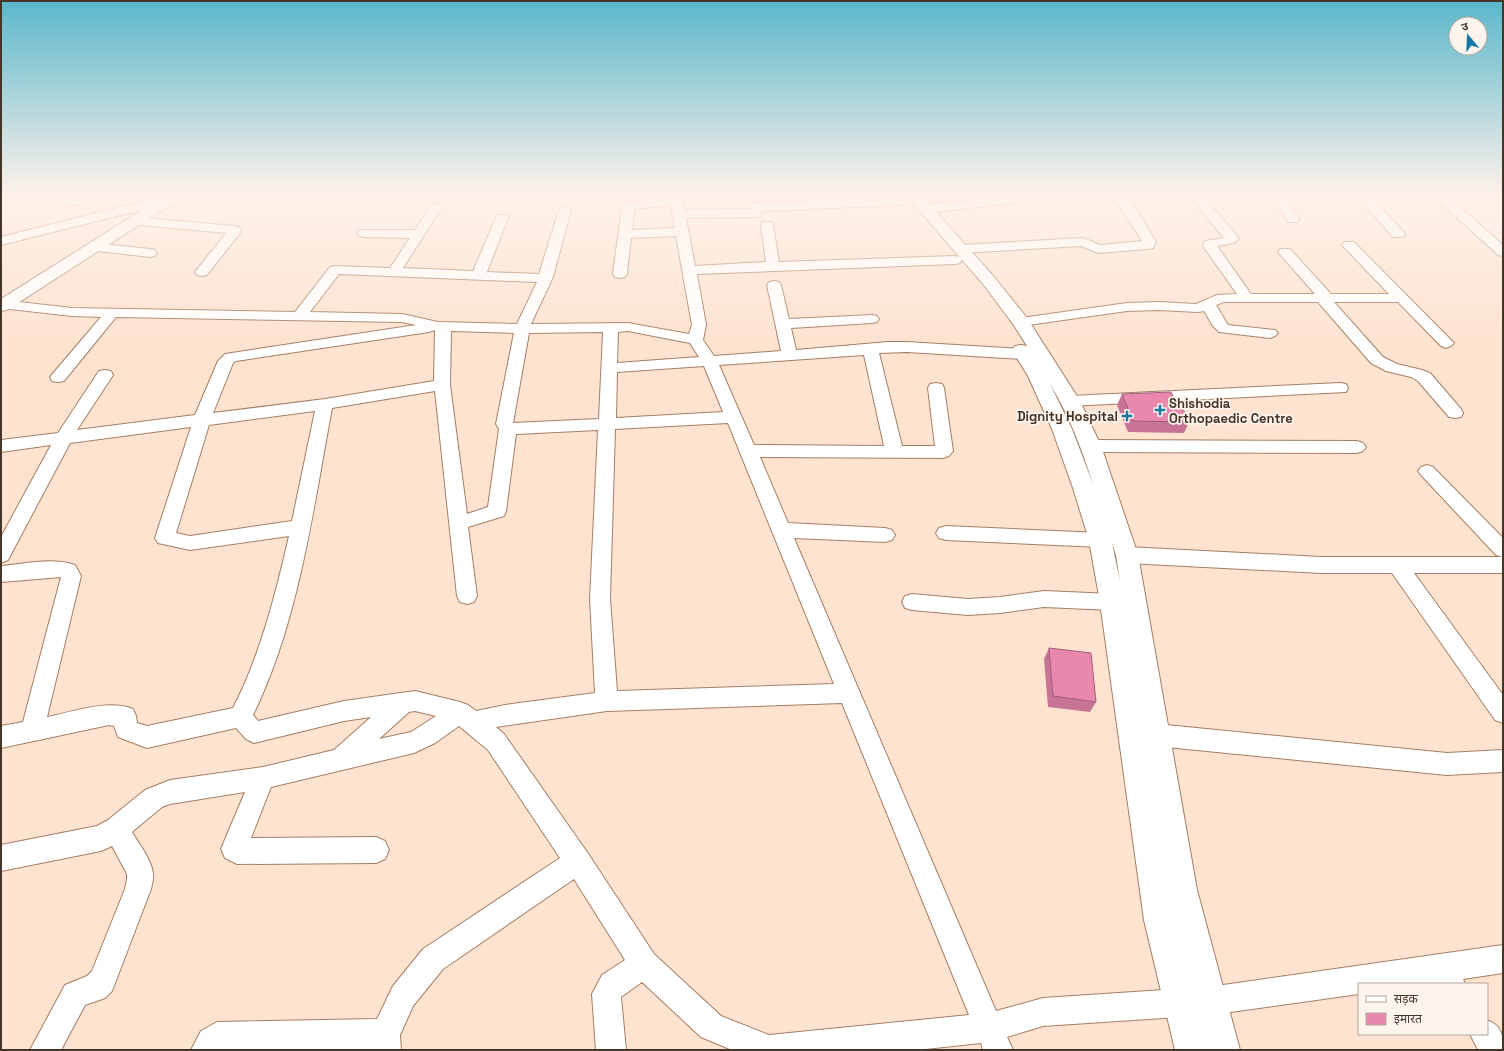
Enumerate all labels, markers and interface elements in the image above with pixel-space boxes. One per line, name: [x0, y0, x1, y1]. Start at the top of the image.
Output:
north arrow: [1448, 16, 1488, 56]
text: उ: [1459, 19, 1471, 34]
place label: Shishodia Orthopaedic Centre: [1169, 395, 1293, 427]
marker: Shishodia Orthopaedic Centre: [1154, 404, 1166, 416]
place label: Dignity Hospital: [1017, 408, 1118, 425]
marker: Dignity Hospital: [1121, 410, 1133, 422]
legend: [1358, 983, 1488, 1035]
text: सड़क: [1394, 991, 1419, 1007]
text: इमारत: [1394, 1011, 1423, 1027]

